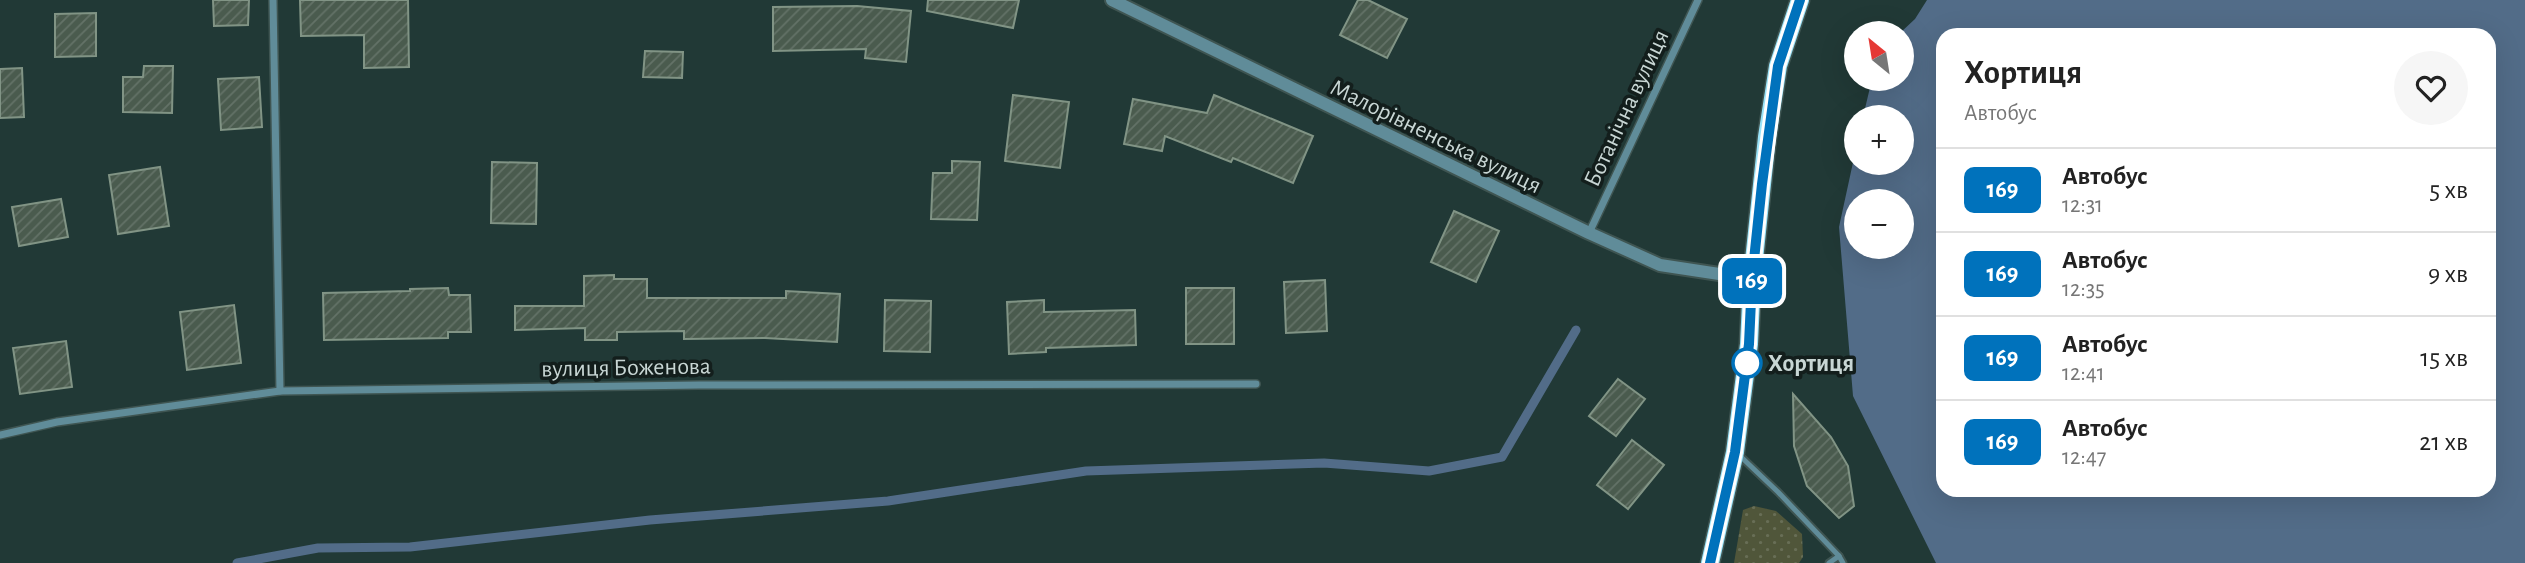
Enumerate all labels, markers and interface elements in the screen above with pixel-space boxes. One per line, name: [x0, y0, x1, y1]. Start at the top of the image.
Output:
north arrow: [1844, 21, 1914, 91]
map controls: [1844, 21, 1914, 259]
street label: Ботанічна вулиця: [1580, 26, 1674, 190]
button: heart: [2394, 51, 2468, 125]
text: Хортиця: [1964, 57, 2082, 90]
street label: Малорівненська вулиця: [1326, 75, 1545, 198]
text: Автобус: [1964, 102, 2037, 125]
button: +: [1844, 105, 1914, 175]
text: Автобус: [2062, 163, 2148, 189]
text: 5 хв: [2429, 177, 2468, 203]
text: 169: [1987, 178, 2018, 202]
button: −: [1844, 189, 1914, 259]
text: 12:31: [2062, 194, 2103, 217]
text: Автобус: [2062, 247, 2148, 273]
line badge: 169: [1712, 258, 1792, 304]
text: 9 хв: [2428, 261, 2468, 287]
text: 169: [1987, 262, 2018, 286]
text: 169: [1736, 269, 1768, 293]
text: 12:35: [2062, 278, 2105, 301]
text: Автобус: [2062, 331, 2148, 357]
text: 15 хв: [2420, 345, 2468, 371]
text: 169: [1987, 346, 2018, 370]
marker: Хортиця: [1732, 348, 1762, 378]
place label: Хортиця: [1768, 352, 1854, 376]
street label: вулиця Боженова: [541, 355, 711, 381]
text: 12:41: [2062, 362, 2105, 385]
text: Автобус: [2062, 415, 2148, 441]
text: 21 хв: [2419, 429, 2468, 455]
text: 169: [1987, 430, 2018, 454]
text: 12:47: [2062, 446, 2106, 469]

